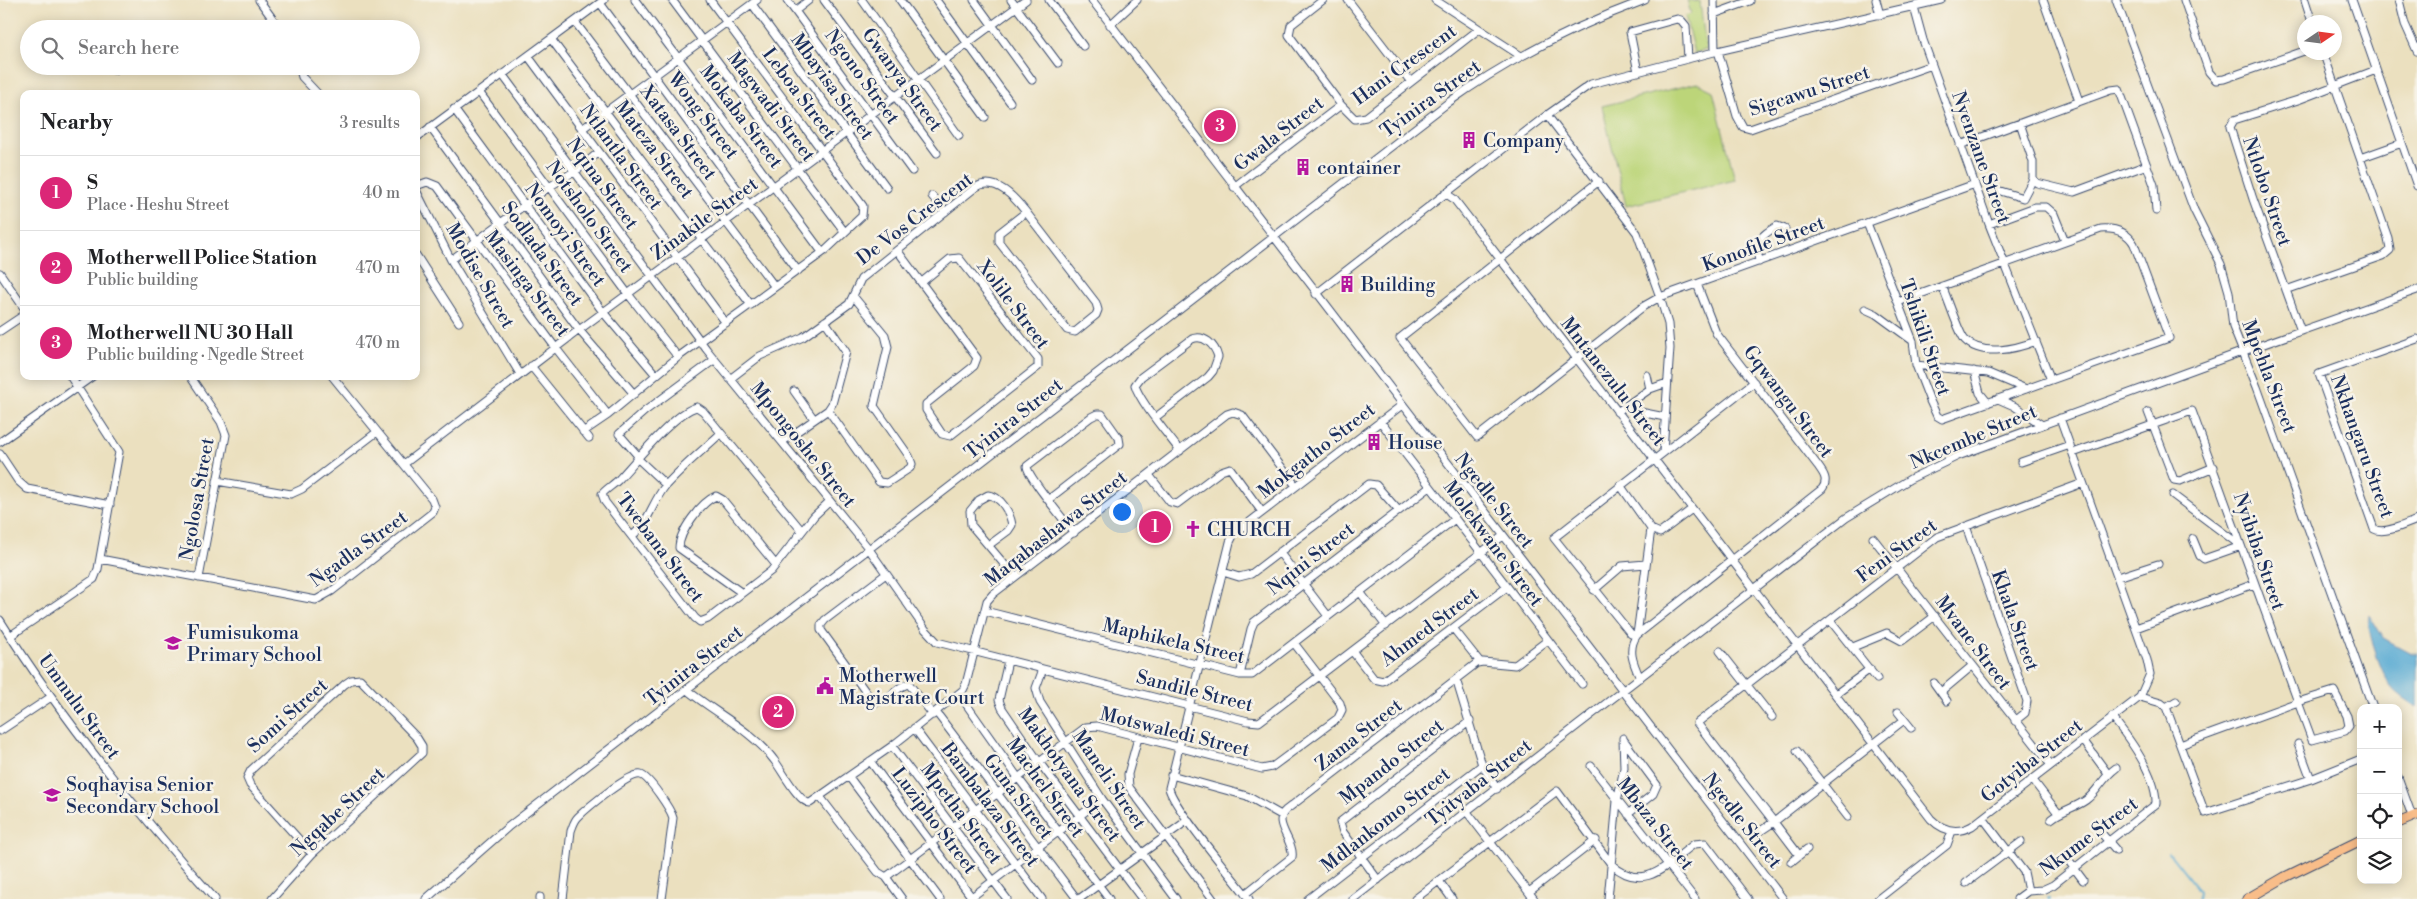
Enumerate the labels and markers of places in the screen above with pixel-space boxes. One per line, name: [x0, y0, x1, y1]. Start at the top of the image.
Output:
pin: 3: [1204, 107, 1236, 145]
place label: Company: [1483, 129, 1565, 153]
building icon: Company: [1459, 130, 1479, 150]
place label: container: [1317, 156, 1401, 180]
building icon: container: [1293, 157, 1313, 177]
place label: Building: [1360, 273, 1435, 297]
building icon: Building: [1337, 274, 1357, 294]
place label: House: [1388, 431, 1443, 455]
building icon: House: [1364, 432, 1384, 452]
pin: 1: [1139, 508, 1171, 546]
place label: CHURCH: [1207, 518, 1291, 542]
church icon: CHURCH: [1183, 519, 1203, 539]
place label: Fumisukoma Primary School: [187, 621, 322, 667]
school or university icon: Fumisukoma Primary School: [163, 633, 183, 653]
place label: Motherwell Magistrate Court: [839, 664, 985, 710]
public building icon: Motherwell Magistrate Court: [815, 676, 835, 696]
pin: 2: [762, 693, 794, 731]
place label: Soqhayisa Senior Secondary School: [66, 773, 220, 819]
school or university icon: Soqhayisa Senior Secondary School: [42, 785, 62, 805]

